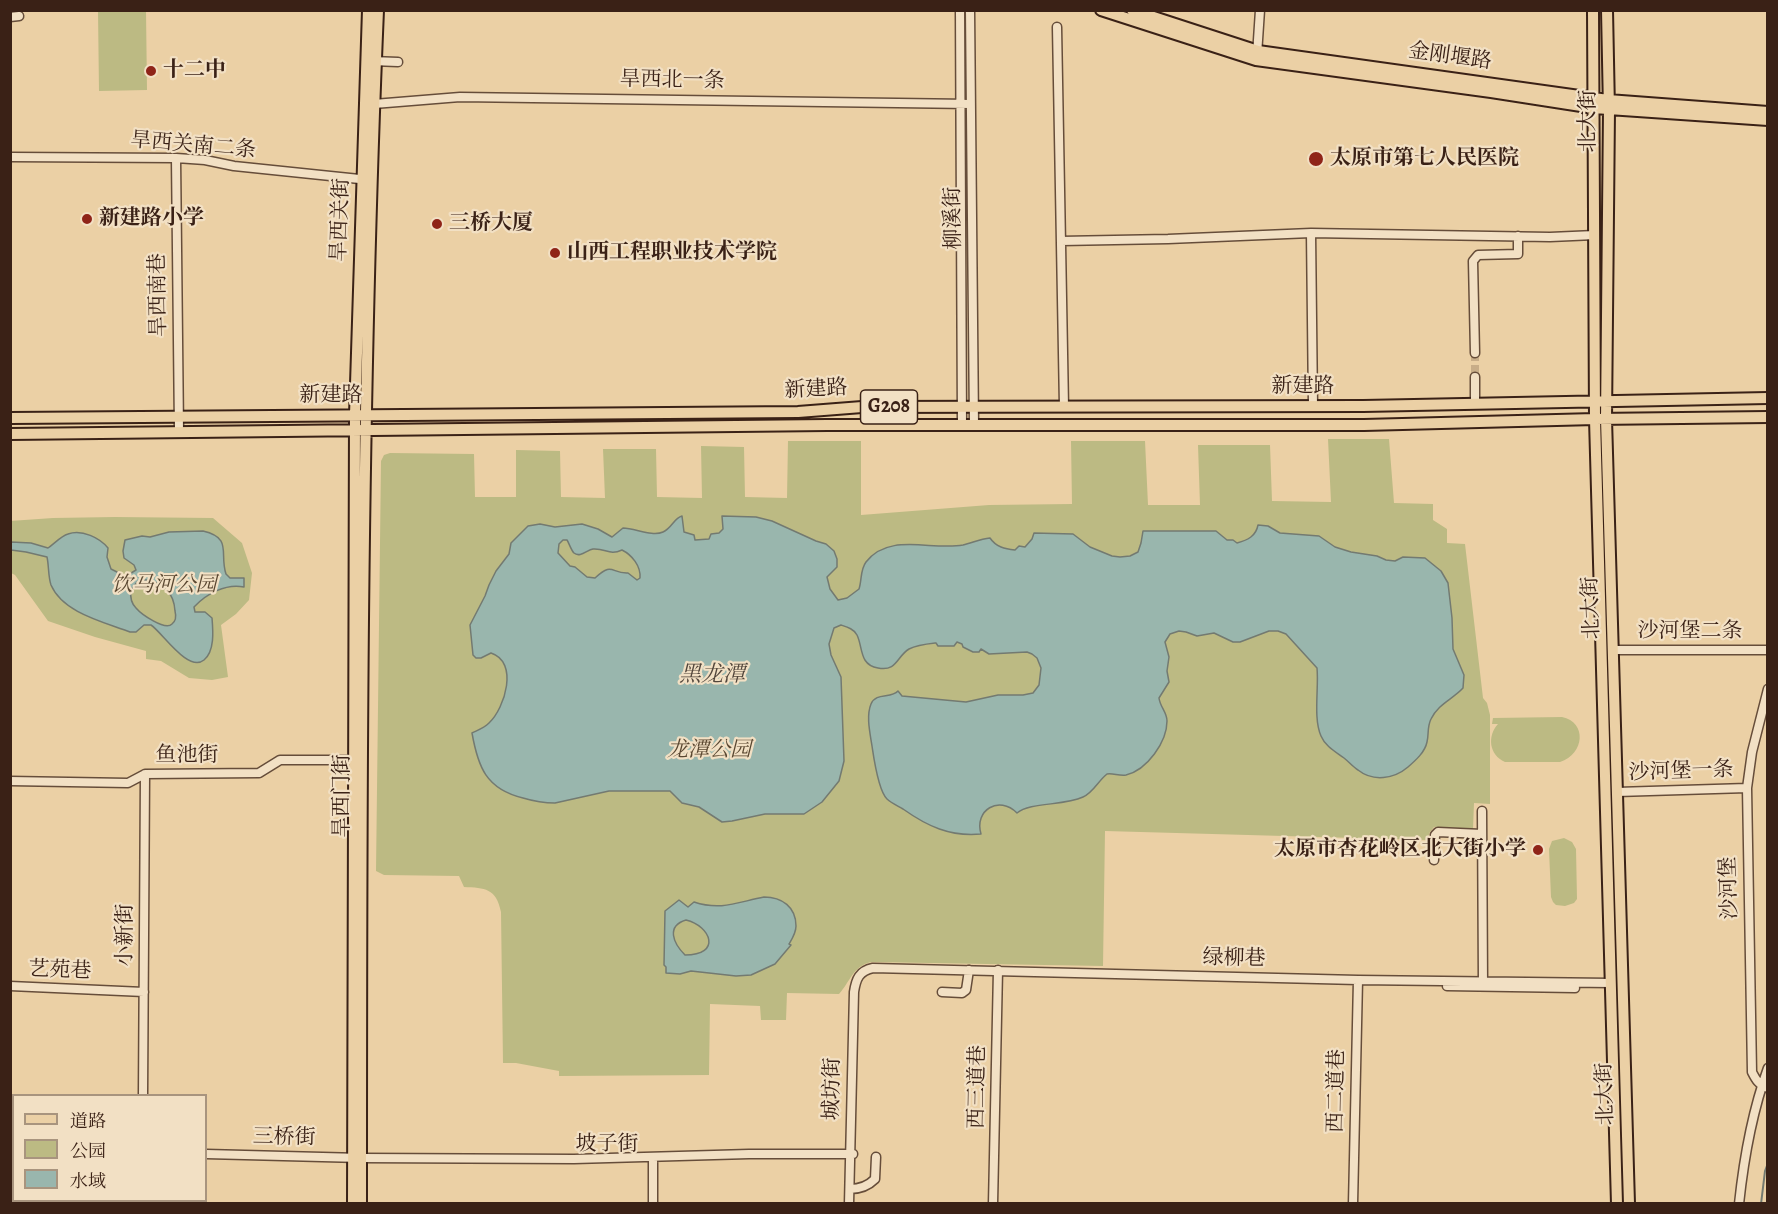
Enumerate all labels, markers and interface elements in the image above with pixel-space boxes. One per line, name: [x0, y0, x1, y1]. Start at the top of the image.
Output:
street label: 金刚堰路: [1407, 39, 1493, 75]
place label: 十二中: [163, 58, 226, 84]
marker: 十二中: [144, 64, 158, 78]
street label: 旱西北一条: [619, 67, 725, 95]
street label: 北大街: [1576, 90, 1602, 152]
street label: 旱西关南二条: [129, 128, 257, 164]
place label: 太原市第七人民医院: [1330, 146, 1519, 172]
marker: 太原市第七人民医院: [1307, 150, 1325, 168]
street label: 旱西关街: [327, 178, 355, 262]
street label: 柳溪街: [941, 186, 967, 250]
place label: 新建路小学: [99, 206, 204, 232]
place label: 三桥大厦: [449, 211, 533, 237]
marker: 新建路小学: [80, 212, 94, 226]
marker: 三桥大厦: [430, 217, 444, 231]
place label: 山西工程职业技术学院: [567, 240, 777, 266]
marker: 山西工程职业技术学院: [548, 246, 562, 260]
street label: 旱西南巷: [146, 253, 172, 337]
street label: 新建路: [1272, 374, 1334, 400]
street label: 新建路: [784, 376, 848, 404]
street label: 新建路: [300, 383, 362, 409]
road number: G208: [860, 390, 918, 424]
park label: 饮马河公园: [112, 573, 216, 599]
street label: 北大街: [1578, 576, 1606, 640]
street label: 沙河堡二条: [1638, 619, 1742, 645]
water label: 黑龙潭: [679, 663, 745, 689]
park label: 龙潭公园: [667, 738, 751, 764]
street label: 鱼池街: [156, 743, 218, 769]
street label: 旱西门街: [330, 754, 356, 838]
street label: 沙河堡一条: [1628, 758, 1734, 786]
place label: 太原市杏花岭区北大街小学: [1274, 837, 1526, 863]
marker: 太原市杏花岭区北大街小学: [1531, 843, 1545, 857]
street label: 沙河堡: [1716, 856, 1744, 920]
street label: 小新街: [113, 904, 139, 966]
street label: 绿柳巷: [1202, 946, 1266, 972]
street label: 艺苑巷: [28, 957, 92, 985]
street label: 西三道巷: [965, 1045, 991, 1129]
street label: 西二道巷: [1324, 1049, 1350, 1133]
street label: 城坊街: [820, 1057, 846, 1121]
street label: 北大街: [1592, 1062, 1620, 1126]
legend: [12, 1094, 207, 1202]
text: 道路: [70, 1109, 106, 1133]
street label: 三桥街: [252, 1125, 316, 1151]
street label: 坡子街: [576, 1132, 638, 1158]
text: 公园: [70, 1139, 106, 1163]
text: 水域: [70, 1169, 106, 1193]

